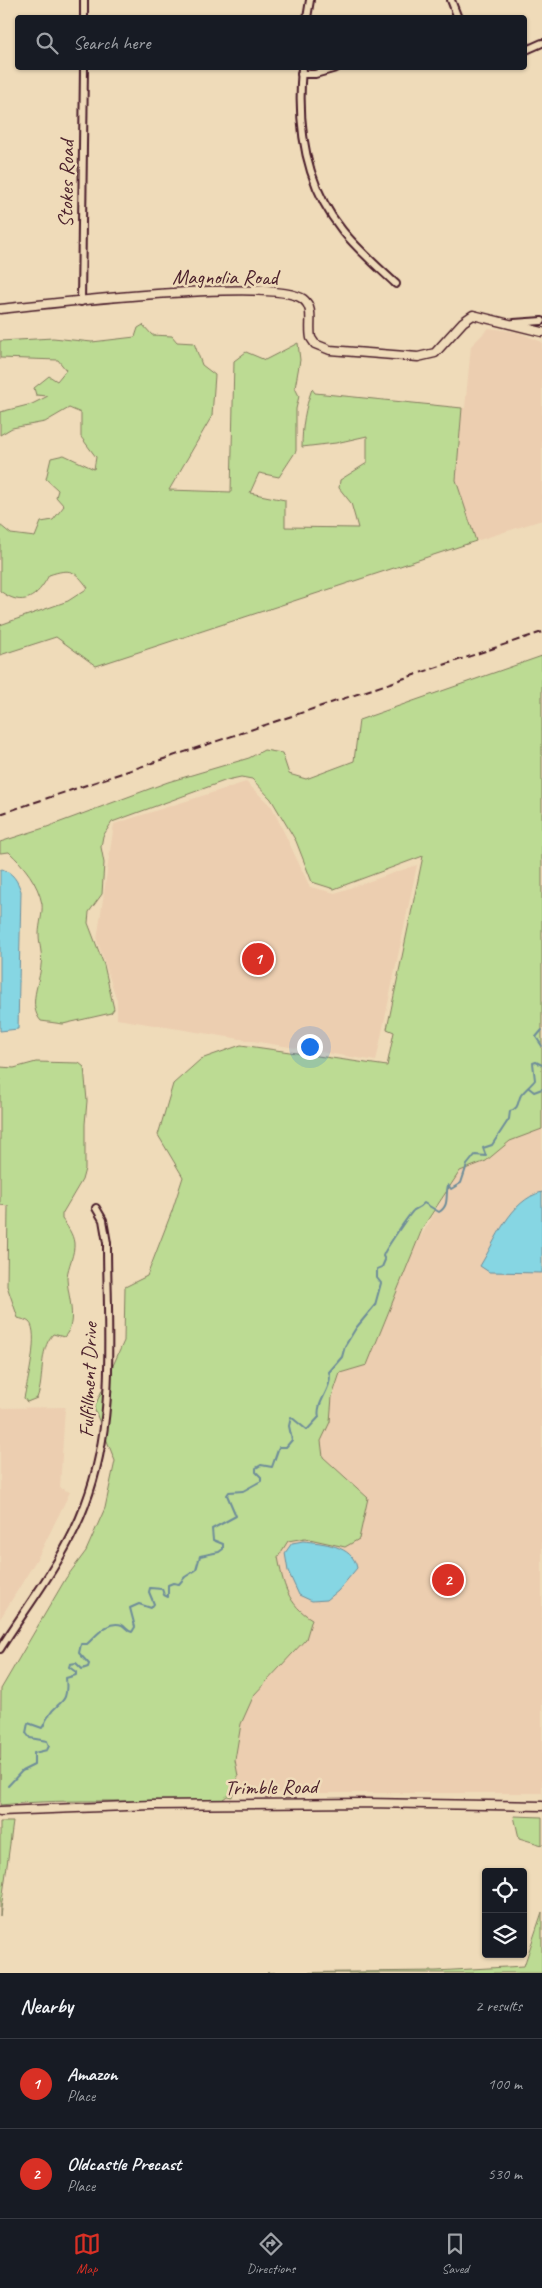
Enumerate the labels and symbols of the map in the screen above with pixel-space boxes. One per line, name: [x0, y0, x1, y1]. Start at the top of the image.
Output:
street label: Stokes Road: [52, 136, 80, 228]
street label: Magnolia Road: [172, 264, 282, 290]
pin: 1: [242, 940, 274, 978]
your location: [297, 1034, 323, 1060]
street label: Fulfillment Drive: [73, 1320, 103, 1438]
pin: 2: [432, 1561, 464, 1599]
street label: Trimble Road: [224, 1773, 321, 1801]

